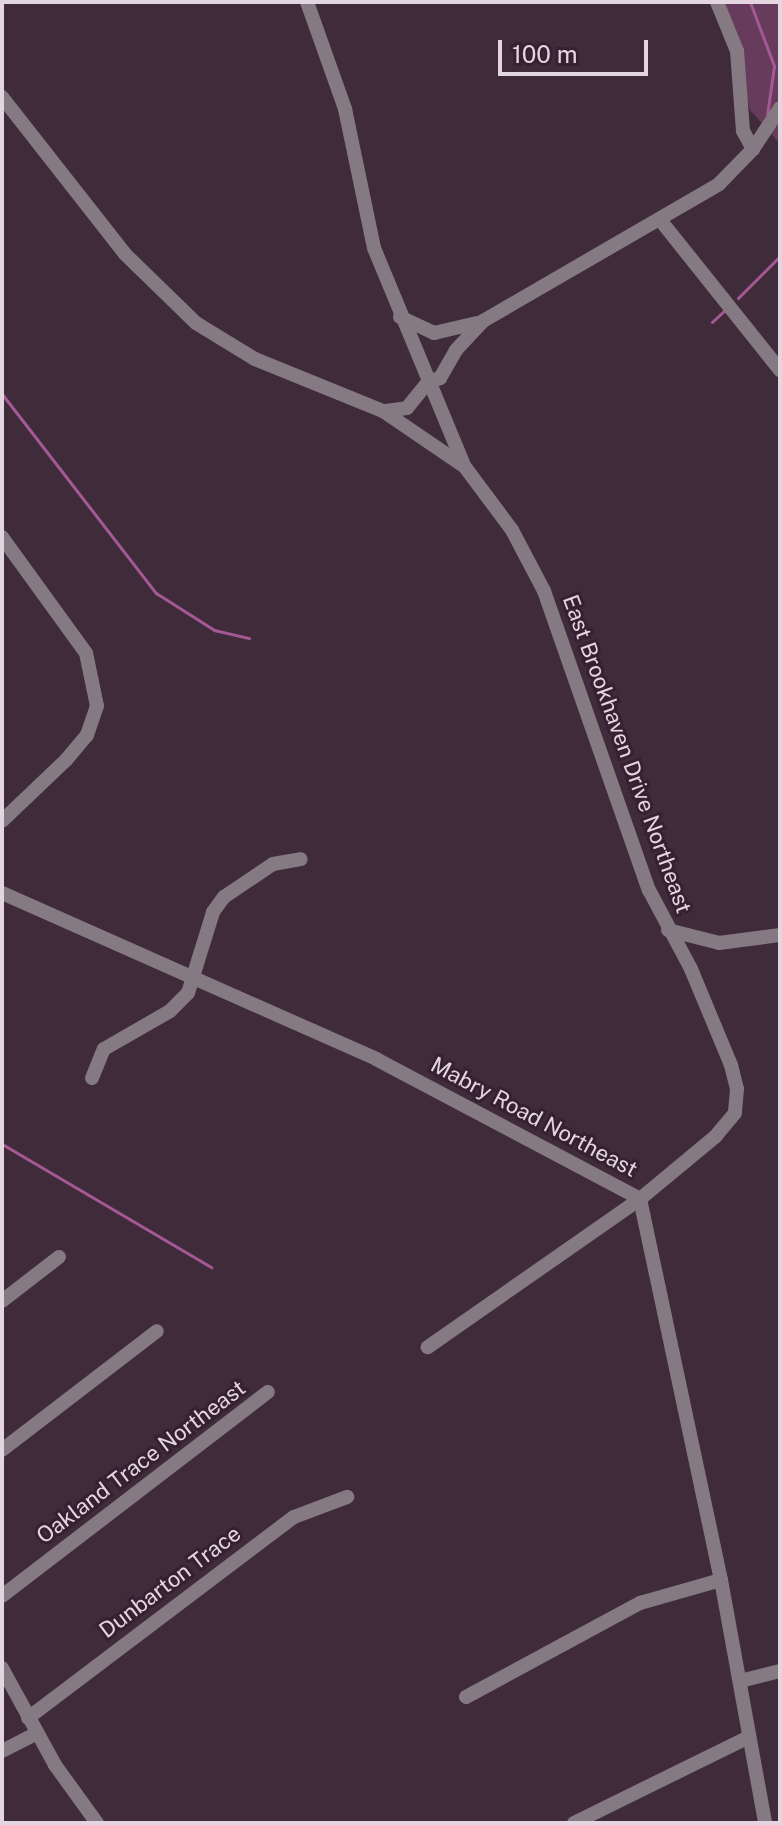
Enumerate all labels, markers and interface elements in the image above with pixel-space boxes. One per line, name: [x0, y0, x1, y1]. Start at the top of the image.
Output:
scale bar: [502, 24, 652, 74]
text: 100 m: [512, 40, 578, 68]
street label: East Brookhaven Drive Northeast: [557, 591, 697, 917]
street label: Mabry Road Northeast: [426, 1051, 642, 1183]
street label: Oakland Trace Northeast: [31, 1375, 251, 1549]
street label: Dunbarton Trace: [94, 1520, 246, 1644]

